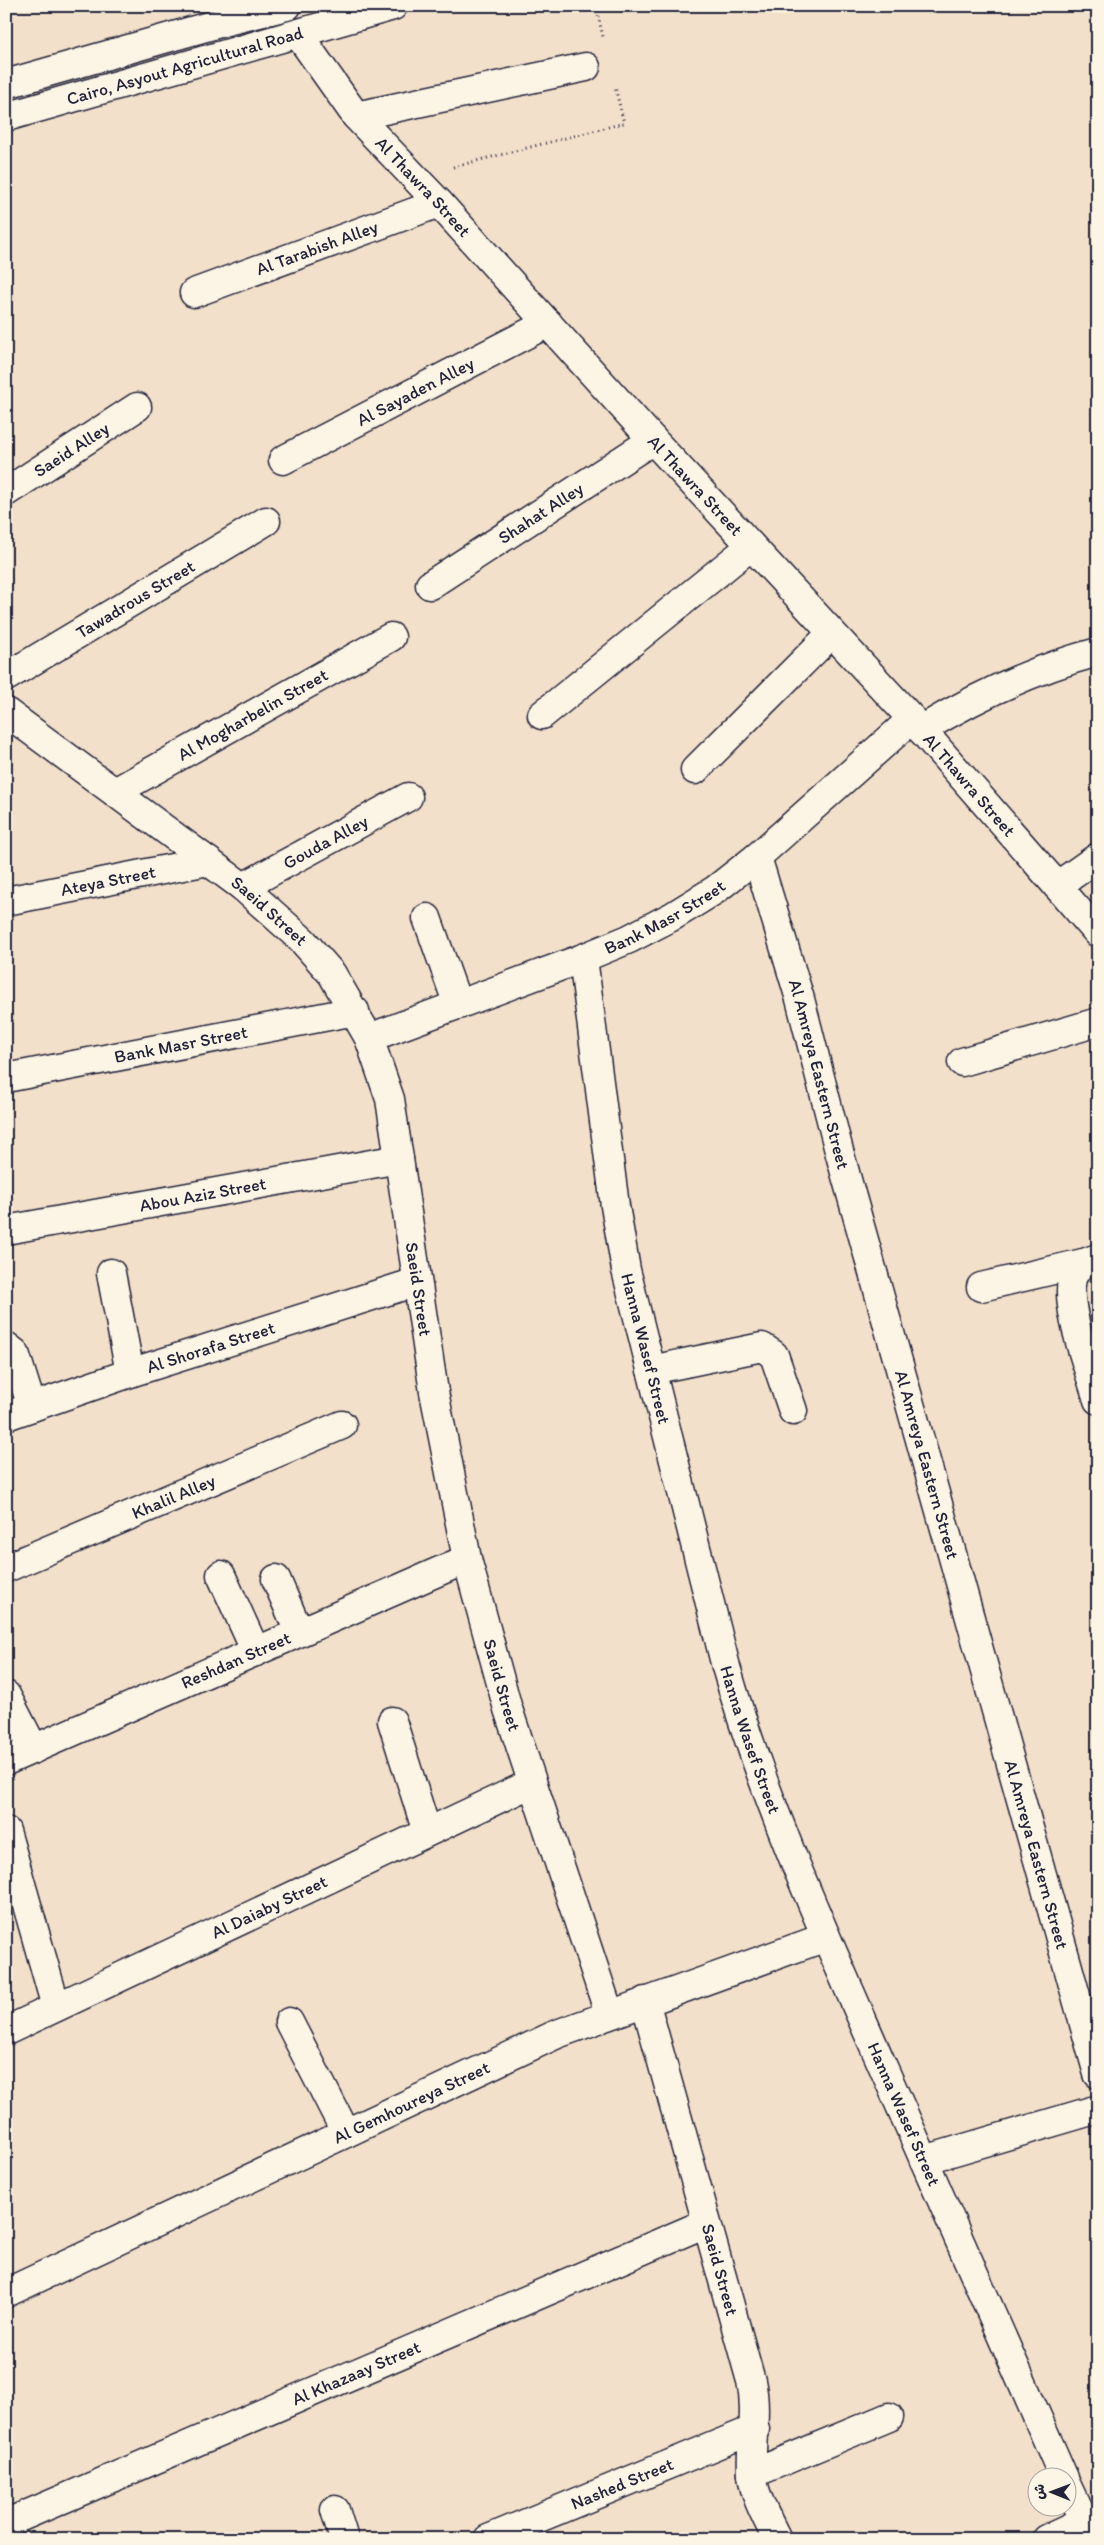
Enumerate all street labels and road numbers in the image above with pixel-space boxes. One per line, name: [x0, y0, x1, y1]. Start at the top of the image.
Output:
street label: Cairo, Asyout Agricultural Road: [64, 21, 306, 110]
street label: Al Thawra Street: [371, 132, 476, 242]
street label: Al Tarabish Alley: [253, 215, 381, 280]
street label: Al Sayaden Alley: [353, 352, 478, 431]
street label: Saeid Alley: [30, 417, 114, 482]
street label: Al Thawra Street: [643, 430, 748, 541]
street label: Shahat Alley: [494, 477, 588, 549]
street label: Tawadrous Street: [72, 555, 199, 643]
street label: Al Mogharbelin Street: [174, 664, 332, 766]
street label: Al Thawra Street: [918, 729, 1020, 841]
street label: Gouda Alley: [279, 810, 372, 874]
street label: Ateya Street: [59, 861, 158, 901]
street label: Saeid Street: [227, 871, 312, 951]
street label: Bank Masr Street: [601, 875, 730, 959]
street label: Al Amreya Eastern Street: [784, 977, 855, 1172]
street label: Bank Masr Street: [112, 1021, 249, 1068]
street label: Abou Aziz Street: [138, 1172, 268, 1217]
street label: Saeid Street: [401, 1241, 436, 1338]
street label: Hanna Wasef Street: [616, 1271, 675, 1427]
street label: Al Shorafa Street: [144, 1317, 278, 1378]
street label: Al Amreya Eastern Street: [890, 1368, 964, 1562]
street label: Khalil Alley: [128, 1469, 219, 1524]
street label: Reshdan Street: [178, 1627, 294, 1694]
street label: Saeid Street: [478, 1637, 526, 1734]
street label: Hanna Wasef Street: [715, 1663, 786, 1817]
street label: Al Amreya Eastern Street: [999, 1758, 1073, 1952]
street label: Al Daiaby Street: [208, 1870, 331, 1944]
street label: Hanna Wasef Street: [863, 2039, 945, 2190]
street label: Al Gemhoureya Street: [330, 2056, 493, 2149]
street label: Saeid Street: [697, 2221, 743, 2318]
street label: Al Khazaay Street: [289, 2336, 424, 2410]
street label: Nashed Street: [568, 2453, 677, 2515]

